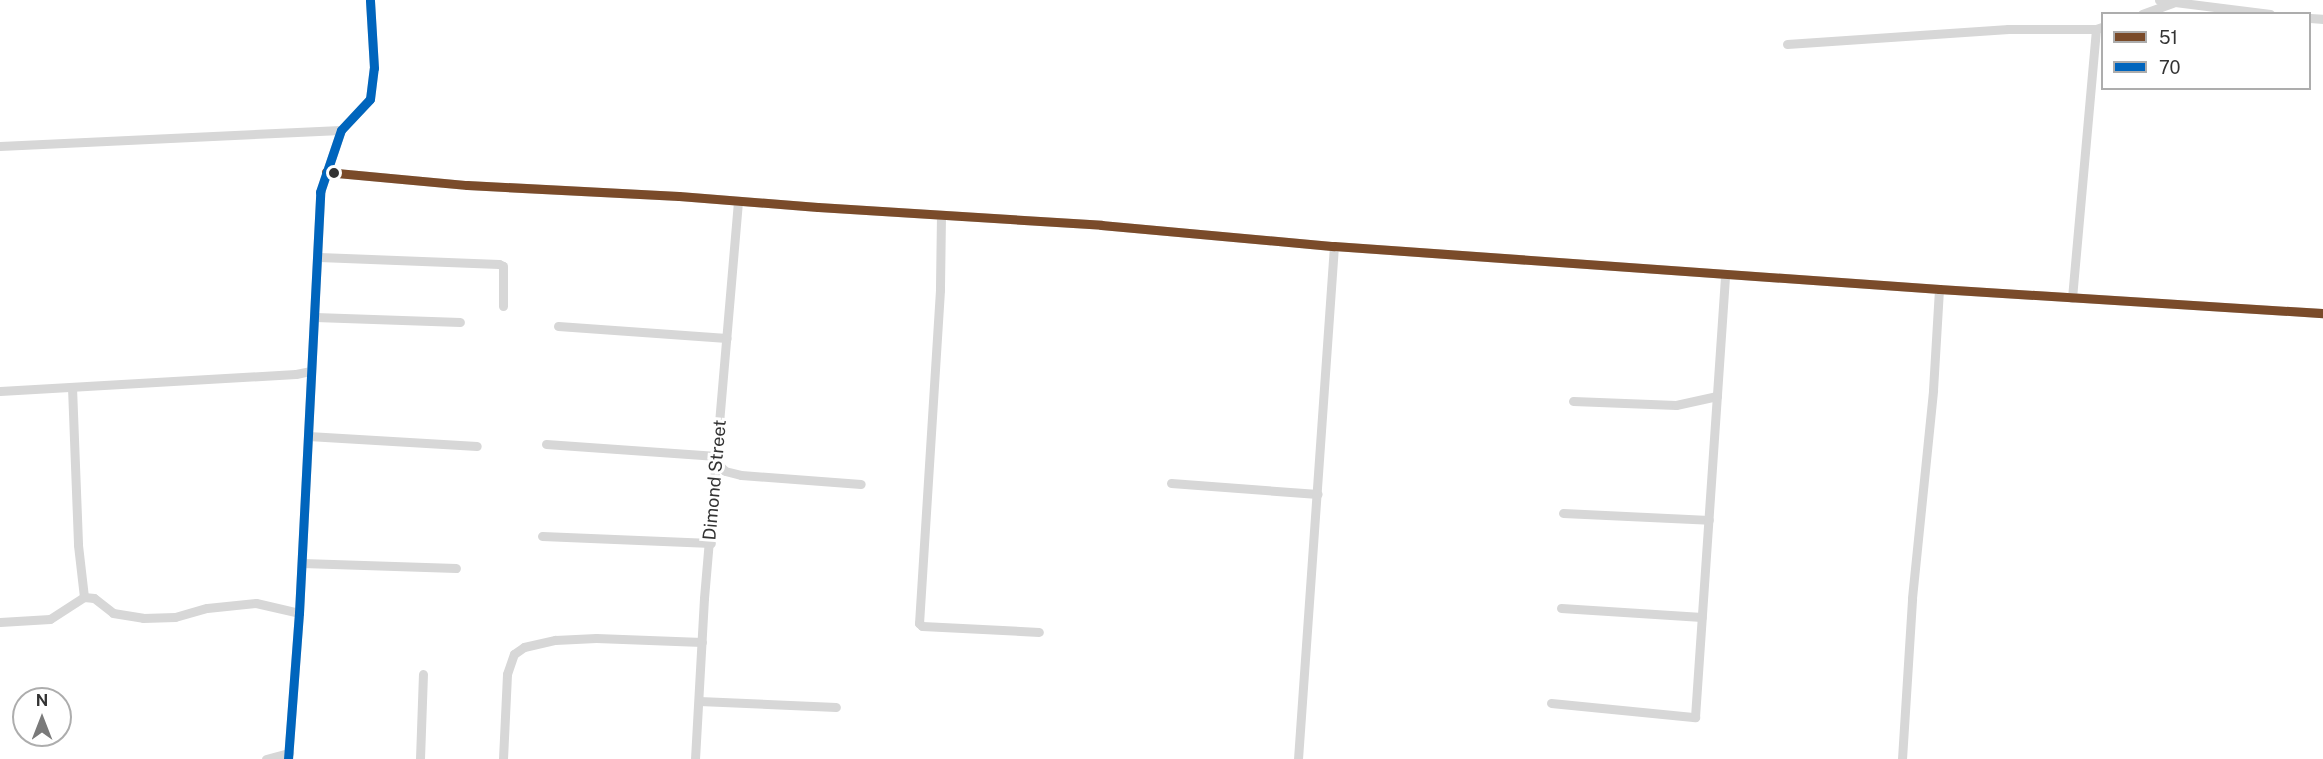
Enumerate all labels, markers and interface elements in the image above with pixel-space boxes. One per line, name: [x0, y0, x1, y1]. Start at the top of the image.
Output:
legend: [2101, 12, 2311, 90]
text: 51: [2159, 27, 2178, 48]
text: 70: [2159, 57, 2180, 78]
unlabelled marker: [328, 167, 340, 179]
street label: Dimond Street: [699, 419, 731, 541]
north arrow: [12, 687, 72, 747]
text: N: [36, 691, 48, 710]

